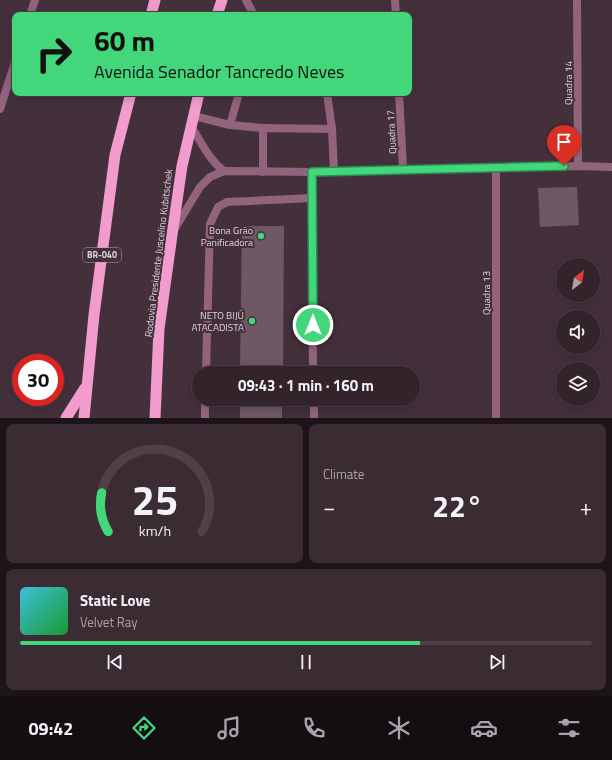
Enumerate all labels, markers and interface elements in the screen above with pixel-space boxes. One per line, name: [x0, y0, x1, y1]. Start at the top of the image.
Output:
text: 60 m: [94, 19, 155, 62]
icon: right: [28, 28, 80, 80]
text: Avenida Senador Tancredo Neves: [94, 58, 344, 85]
street label: Quadra 14: [561, 61, 576, 105]
street label: Quadra 17: [383, 110, 400, 154]
pin: [547, 125, 581, 166]
icon: arrive: [553, 131, 575, 153]
street label: Rodovia Presidente Juscelino Kubitschek: [141, 168, 176, 338]
place label: Bona Grão Panificadora: [201, 223, 253, 250]
marker: Bona Grão Panificadora: [256, 231, 266, 241]
road number: BR-040: [83, 248, 121, 262]
north arrow: [556, 258, 600, 302]
map controls: [556, 258, 600, 406]
street label: Quadra 13: [479, 271, 494, 315]
position arrow: [292, 304, 334, 346]
place label: NETO BIJÚ ATACADISTA: [191, 308, 244, 335]
button: sound: [556, 310, 600, 354]
marker: NETO BIJÚ ATACADISTA: [247, 316, 257, 326]
speed limit sign: 30: [12, 354, 64, 406]
button: layers: [556, 362, 600, 406]
text: 09:43 · 1 min · 160 m: [238, 374, 374, 397]
text: Climate: [323, 464, 364, 484]
text: 25: [131, 467, 178, 530]
text: 22°: [432, 483, 483, 529]
text: −: [323, 490, 335, 524]
text: +: [580, 490, 592, 524]
text: km/h: [138, 519, 171, 541]
text: Static Love: [80, 589, 151, 612]
text: Velvet Ray: [80, 612, 138, 632]
icon: previous: [104, 651, 126, 673]
icon: pause: [295, 651, 317, 673]
icon: next: [486, 651, 508, 673]
icon: directions: [130, 714, 158, 742]
icon: music: [215, 714, 243, 742]
icon: phone: [300, 714, 328, 742]
icon: climate: [385, 714, 413, 742]
icon: car: [470, 714, 498, 742]
icon: filters: [555, 714, 583, 742]
text: 09:42: [29, 715, 73, 742]

